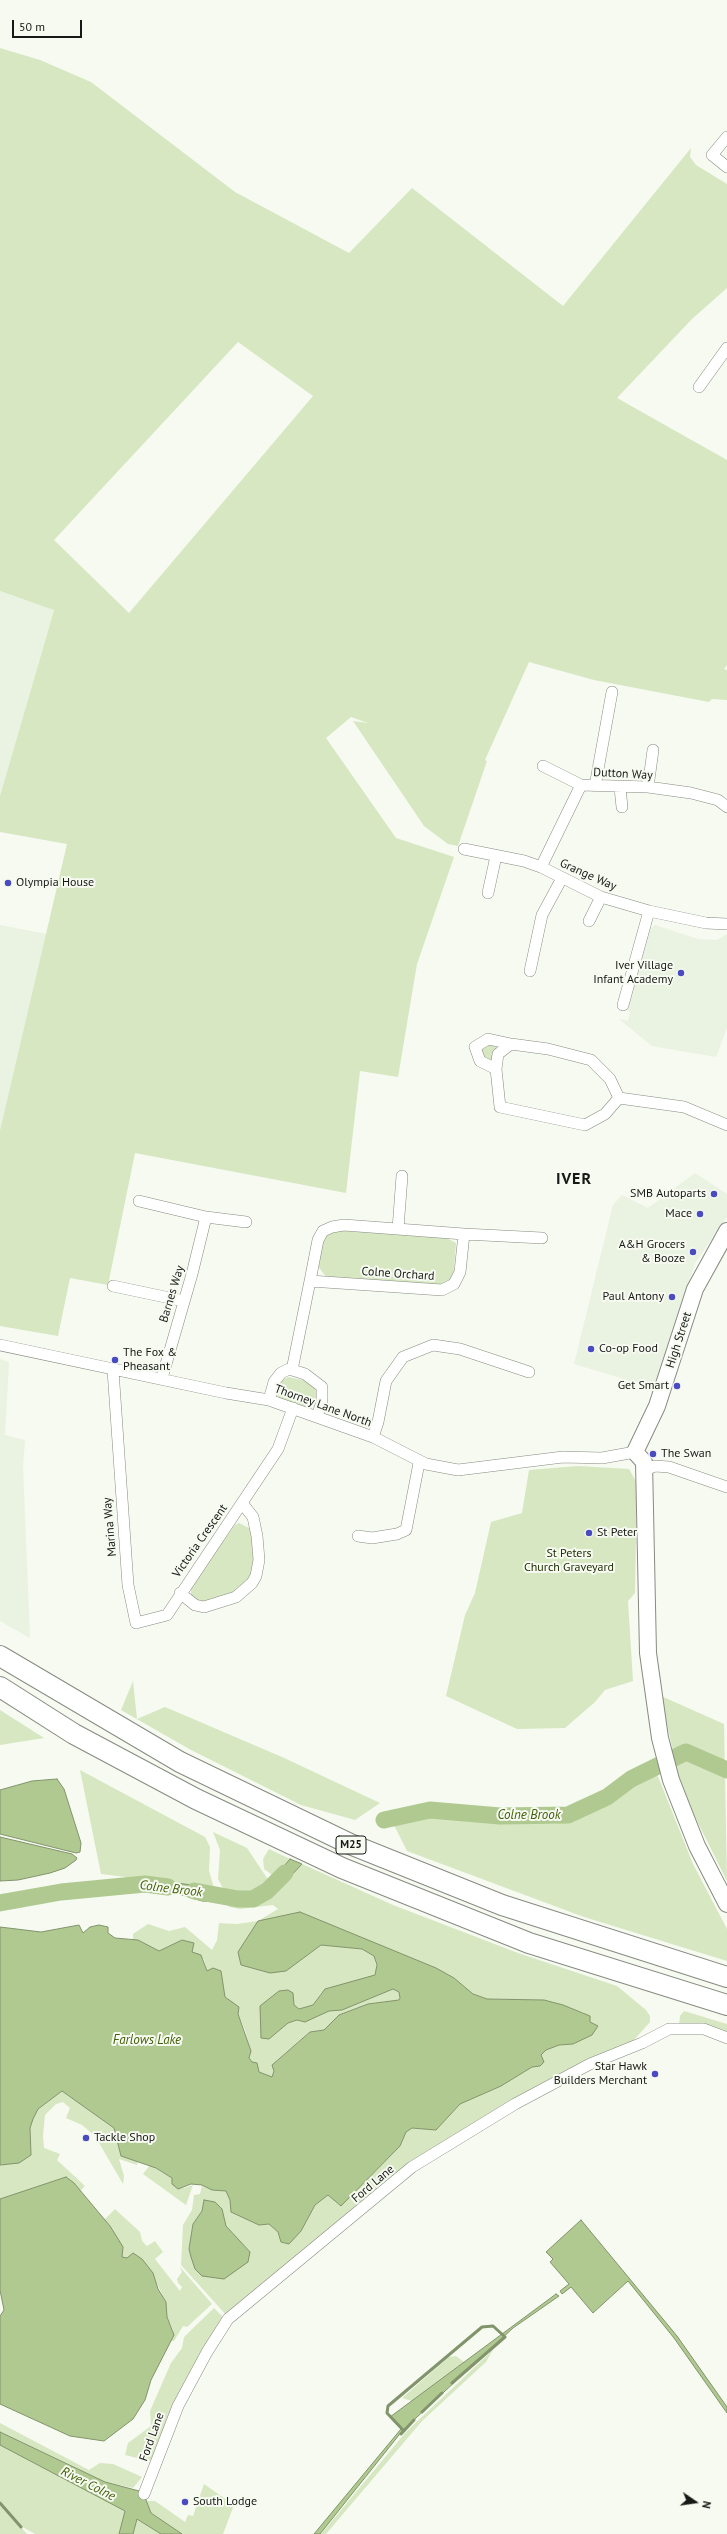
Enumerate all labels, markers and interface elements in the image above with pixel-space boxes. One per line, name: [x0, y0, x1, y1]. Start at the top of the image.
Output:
scale bar: [14, 12, 84, 38]
text: 50 m: [19, 19, 45, 34]
street label: Dutton Way: [593, 765, 653, 783]
street label: Grange Way: [557, 856, 619, 894]
place label: Olympia House: [16, 876, 94, 890]
marker: Olympia House: [3, 878, 13, 888]
place label: Iver Village Infant Academy: [593, 959, 673, 987]
marker: Iver Village Infant Academy: [676, 968, 686, 978]
district label: IVER: [556, 1169, 592, 1189]
place label: SMB Autoparts: [630, 1187, 706, 1201]
marker: SMB Autoparts: [709, 1189, 719, 1199]
place label: Mace: [665, 1207, 692, 1221]
marker: Mace: [695, 1209, 705, 1219]
place label: A&H Grocers & Booze: [619, 1238, 685, 1266]
marker: A&H Grocers & Booze: [688, 1247, 698, 1257]
street label: Barnes Way: [156, 1264, 188, 1324]
street label: Colne Orchard: [361, 1264, 435, 1284]
place label: Paul Antony: [602, 1290, 664, 1304]
marker: Paul Antony: [667, 1292, 677, 1302]
street label: High Street: [663, 1310, 695, 1370]
place label: Co-op Food: [599, 1342, 658, 1356]
marker: Co-op Food: [586, 1344, 596, 1354]
place label: The Fox & Pheasant: [123, 1346, 177, 1374]
marker: The Fox & Pheasant: [110, 1355, 120, 1365]
place label: Get Smart: [618, 1379, 669, 1393]
marker: Get Smart: [672, 1381, 682, 1391]
street label: Thorney Lane North: [272, 1382, 374, 1430]
place label: The Swan: [661, 1447, 711, 1461]
marker: The Swan: [648, 1449, 658, 1459]
street label: Marina Way: [100, 1497, 120, 1557]
street label: Victoria Crescent: [169, 1502, 231, 1580]
place label: St Peter: [597, 1526, 637, 1540]
marker: St Peter: [584, 1528, 594, 1538]
park label: St Peters Church Graveyard: [524, 1547, 614, 1575]
water label: Colne Brook: [497, 1807, 561, 1823]
road number: M25: [336, 1836, 366, 1854]
water label: Colne Brook: [139, 1877, 203, 1901]
water label: Farlows Lake: [113, 2032, 181, 2048]
place label: Star Hawk Builders Merchant: [554, 2060, 647, 2088]
marker: Star Hawk Builders Merchant: [650, 2069, 660, 2079]
place label: Tackle Shop: [94, 2131, 155, 2145]
marker: Tackle Shop: [81, 2133, 91, 2143]
street label: Ford Lane: [349, 2162, 397, 2206]
street label: Ford Lane: [137, 2411, 167, 2463]
water label: River Colne: [58, 2464, 118, 2504]
north arrow: [675, 2482, 715, 2522]
place label: South Lodge: [193, 2495, 257, 2509]
marker: South Lodge: [180, 2497, 190, 2507]
text: N: [699, 2500, 714, 2510]

